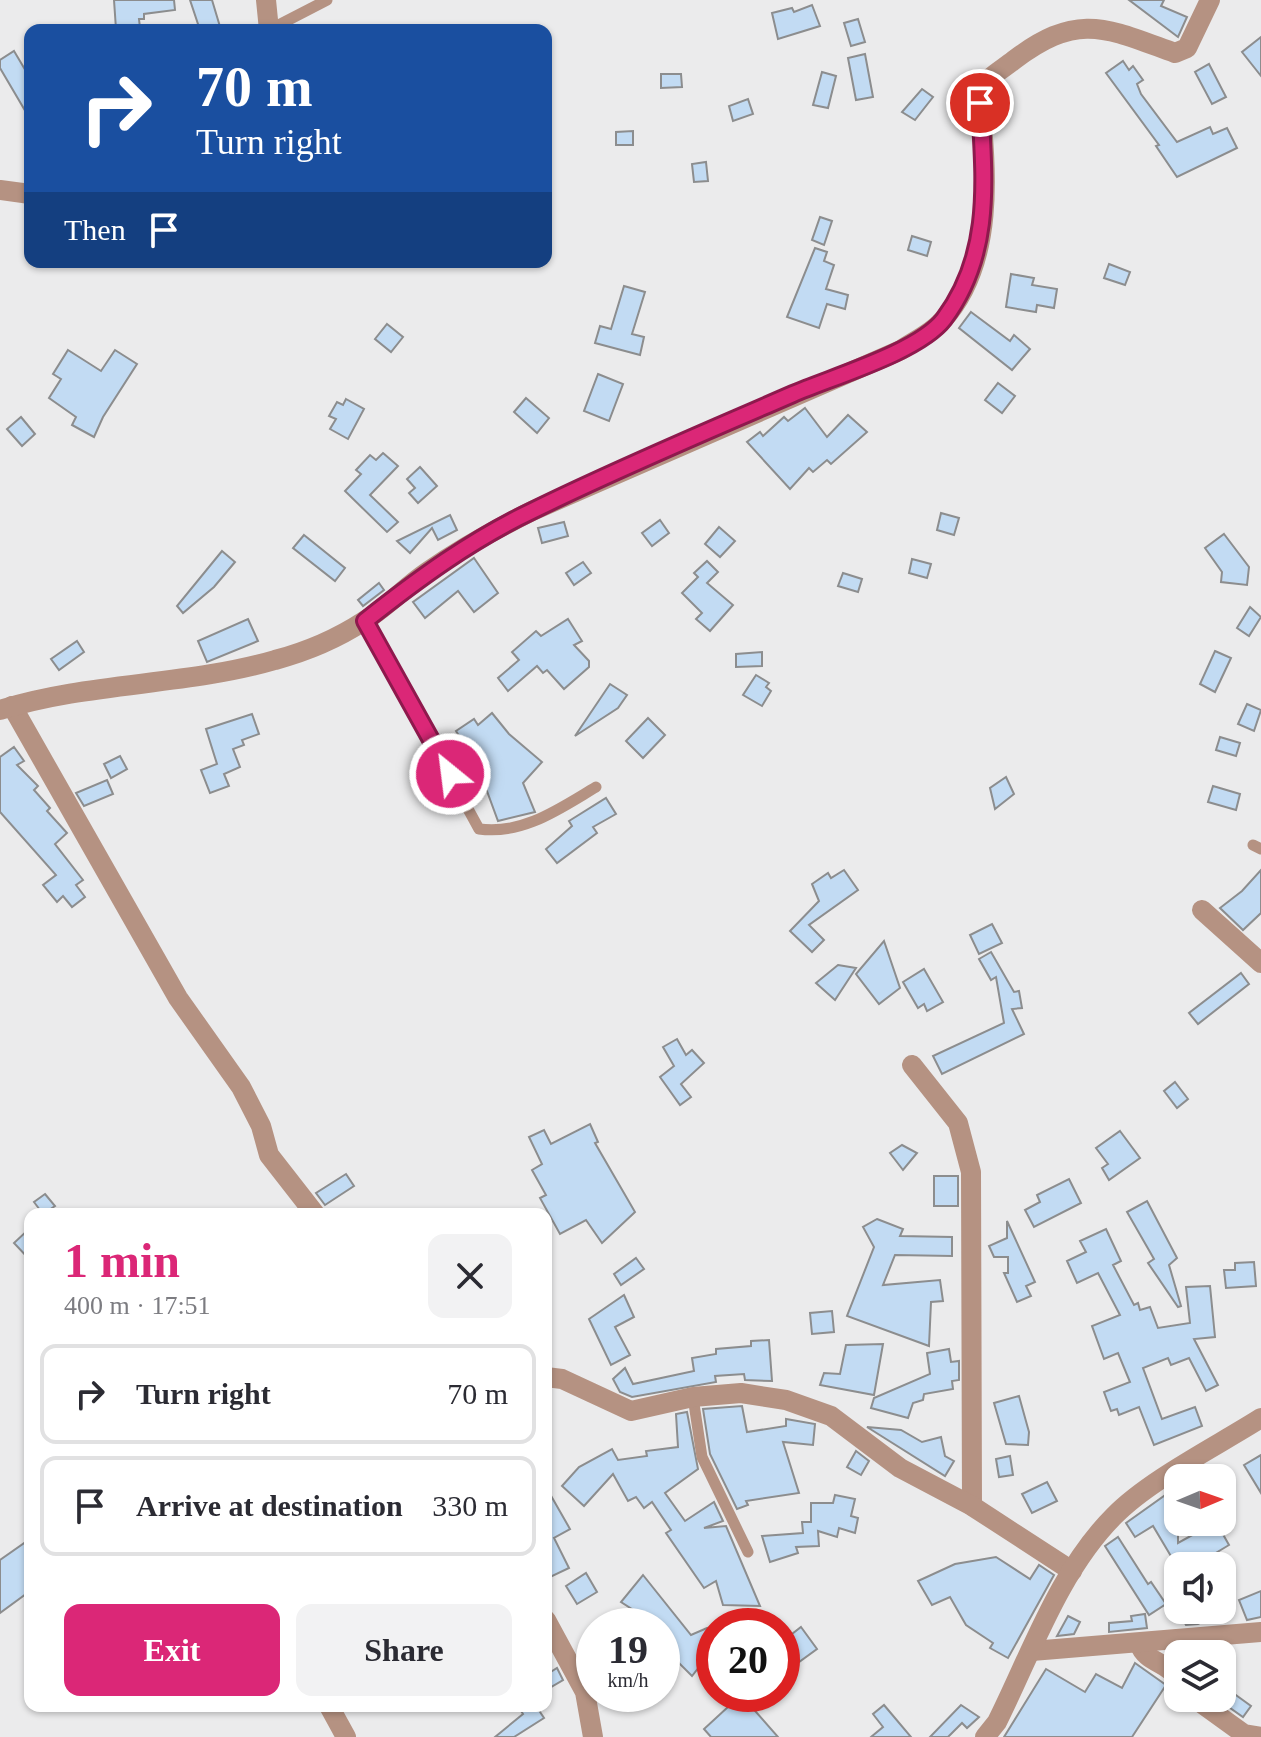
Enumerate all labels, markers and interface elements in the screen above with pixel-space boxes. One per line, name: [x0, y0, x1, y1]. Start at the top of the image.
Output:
icon: right: [64, 56, 168, 160]
text: 70 m: [196, 56, 313, 118]
pin: [946, 69, 1014, 137]
icon: arrive: [958, 81, 1002, 125]
text: Turn right: [196, 122, 342, 162]
icon: arrive: [142, 208, 186, 252]
text: Then: [64, 213, 126, 246]
position arrow: [408, 732, 492, 816]
text: 1 min: [64, 1234, 180, 1287]
button: close: [428, 1234, 512, 1318]
text: 400 m · 17:51: [64, 1291, 211, 1320]
icon: right: [68, 1372, 112, 1416]
text: Turn right: [136, 1377, 271, 1410]
text: 70 m: [447, 1377, 508, 1410]
north arrow: [1164, 1464, 1236, 1536]
map controls: [1164, 1464, 1236, 1712]
icon: arrive: [68, 1484, 112, 1528]
text: Arrive at destination: [136, 1489, 403, 1522]
text: 330 m: [432, 1489, 508, 1522]
button: sound: [1164, 1552, 1236, 1624]
button: Exit: [64, 1604, 280, 1696]
button: Share: [296, 1604, 512, 1696]
speed limit sign: 20: [696, 1608, 800, 1712]
text: 19: [608, 1627, 648, 1672]
button: layers: [1164, 1640, 1236, 1712]
text: km/h: [607, 1669, 649, 1691]

